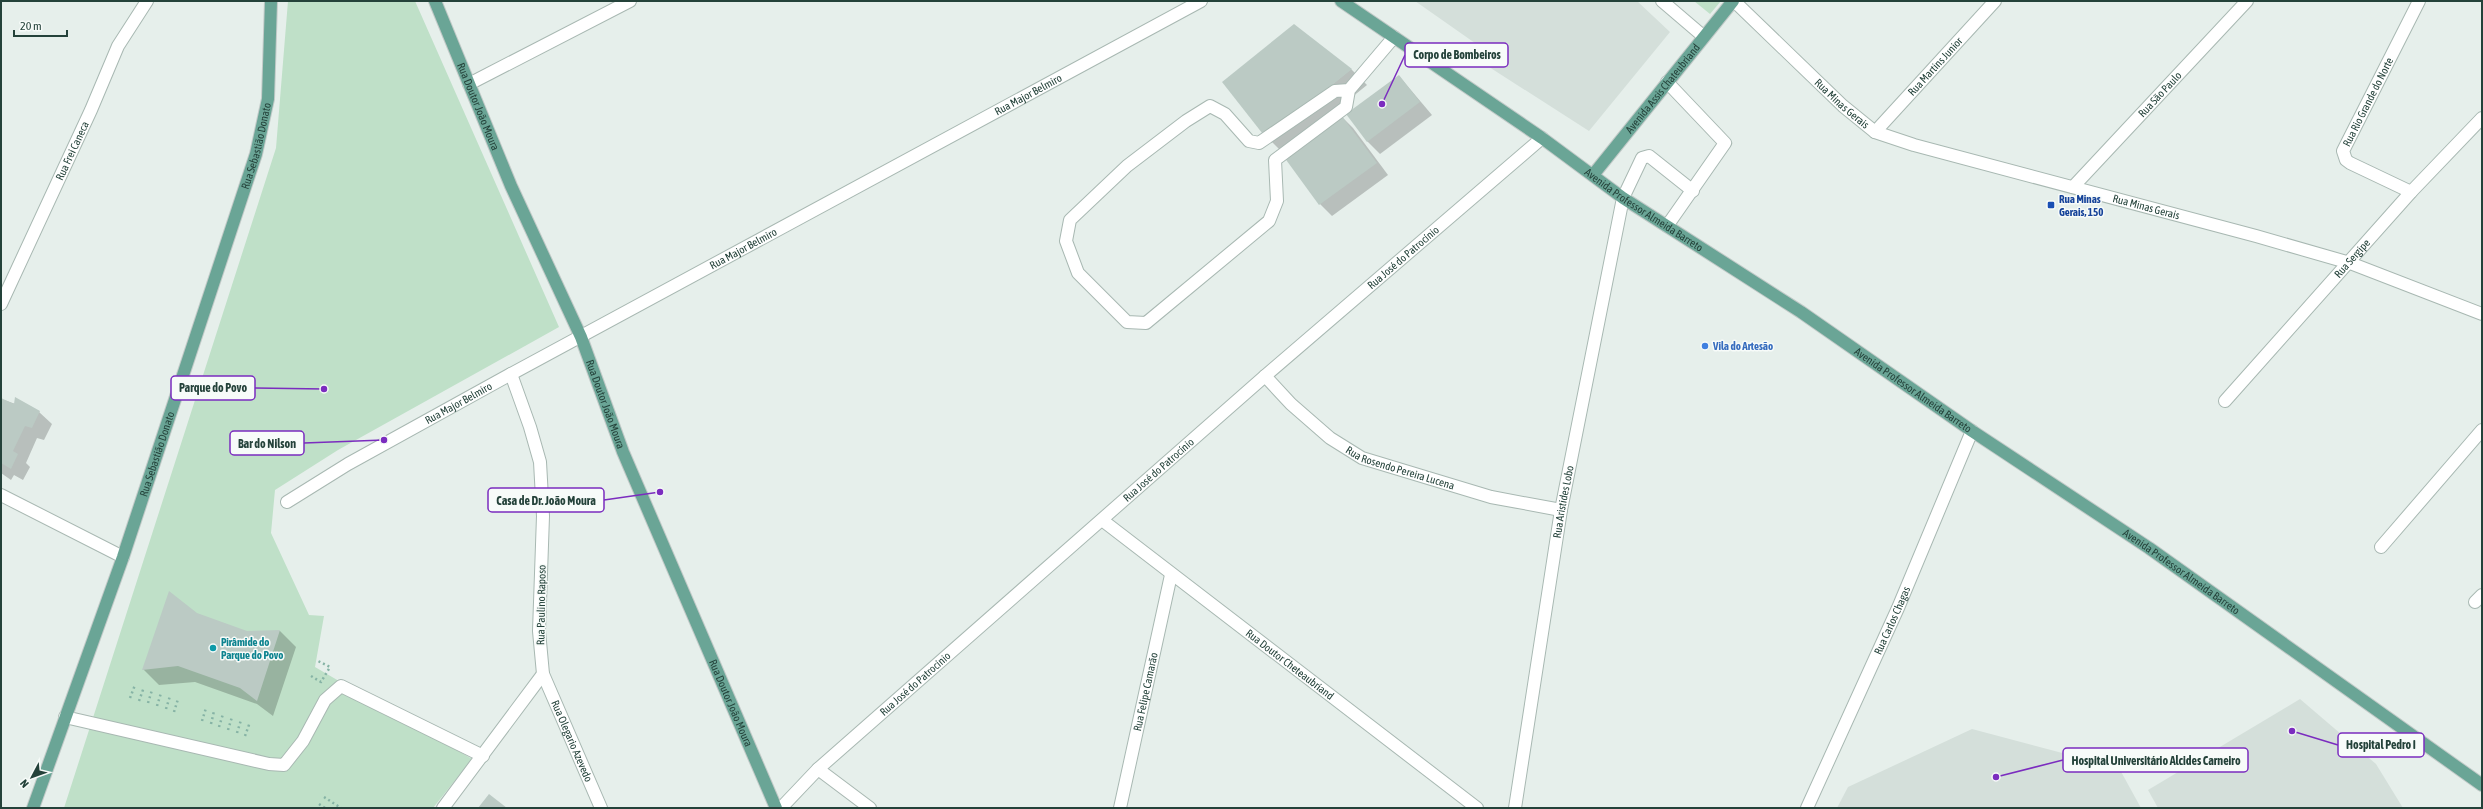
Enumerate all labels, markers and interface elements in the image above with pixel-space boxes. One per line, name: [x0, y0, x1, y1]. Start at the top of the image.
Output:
scale bar: [14, 12, 67, 38]
text: 20 m: [20, 19, 42, 33]
street label: Rua Martins Junior: [1905, 34, 1965, 98]
street label: Avenida Assis Chateubriand: [1623, 41, 1702, 136]
callout: Corpo de Bombeiros: [1405, 43, 1508, 67]
text: Corpo de Bombeiros: [1413, 48, 1502, 62]
street label: Rua Rio Grande do Norte: [2340, 56, 2395, 148]
street label: Rua Doutor João Moura: [455, 61, 502, 152]
street label: Rua São Paulo: [2136, 69, 2184, 119]
street label: Rua Major Belmiro: [993, 71, 1064, 117]
street label: Rua Minas Gerais: [1812, 76, 1872, 131]
street label: Rua Sebastião Donato: [239, 102, 273, 191]
street label: Rua Frei Caneca: [53, 119, 91, 182]
street label: Avenida Professor Almeida Barreto: [1582, 166, 1705, 254]
street label: Rua Minas Gerais: [2112, 192, 2181, 221]
place label: Rua Minas Gerais, 150: [2059, 193, 2103, 218]
marker: Rua Minas Gerais, 150: [2046, 200, 2056, 210]
street label: Rua José do Patrocínio: [1365, 223, 1441, 291]
street label: Rua Major Belmiro: [708, 226, 779, 271]
street label: Rua Sergipe: [2332, 237, 2372, 280]
place label: Vila do Artesão: [1712, 340, 1773, 352]
marker: Vila do Artesão: [1700, 341, 1710, 351]
street label: Avenida Professor Almeida Barreto: [1852, 345, 1974, 435]
street label: Rua Doutor João Moura: [584, 358, 627, 450]
callout: Parque do Povo: [171, 376, 255, 400]
street label: Rua Major Belmiro: [423, 380, 494, 426]
text: Parque do Povo: [179, 381, 247, 395]
street label: Rua Sebastião Donato: [137, 410, 177, 498]
callout: Bar do Nilson: [230, 431, 304, 455]
street label: Rua José do Patrocínio: [1121, 436, 1196, 504]
text: Bar do Nilson: [238, 437, 296, 451]
street label: Rua Rosendo Pereira Lucena: [1344, 443, 1456, 492]
street label: Rua Aristides Lobo: [1551, 464, 1576, 539]
callout: Casa de Dr. João Moura: [488, 488, 604, 512]
text: Casa de Dr. João Moura: [496, 494, 596, 508]
street label: Avenida Professor Almeida Barreto: [2121, 527, 2242, 617]
street label: Rua Paulino Raposo: [534, 565, 548, 645]
street label: Rua Carlos Chagas: [1872, 585, 1912, 656]
street label: Rua Doutor Cheteaubriand: [1244, 627, 1336, 702]
place label: Pirâmide do Parque do Povo: [221, 636, 283, 661]
marker: Pirâmide do Parque do Povo: [208, 643, 218, 653]
street label: Rua José do Patrocínio: [877, 649, 953, 718]
street label: Rua Felipe Camarão: [1131, 651, 1160, 732]
street label: Rua Doutor João Moura: [707, 658, 755, 748]
street label: Rua Olegario Azevedo: [549, 698, 595, 784]
callout: Hospital Pedro I: [2338, 733, 2424, 757]
text: Hospital Pedro I: [2346, 738, 2416, 752]
callout: Hospital Universitário Alcides Carneiro: [2063, 748, 2248, 772]
text: Hospital Universitário Alcides Carneiro: [2071, 754, 2241, 768]
north arrow: [12, 757, 52, 797]
text: N: [18, 777, 31, 790]

